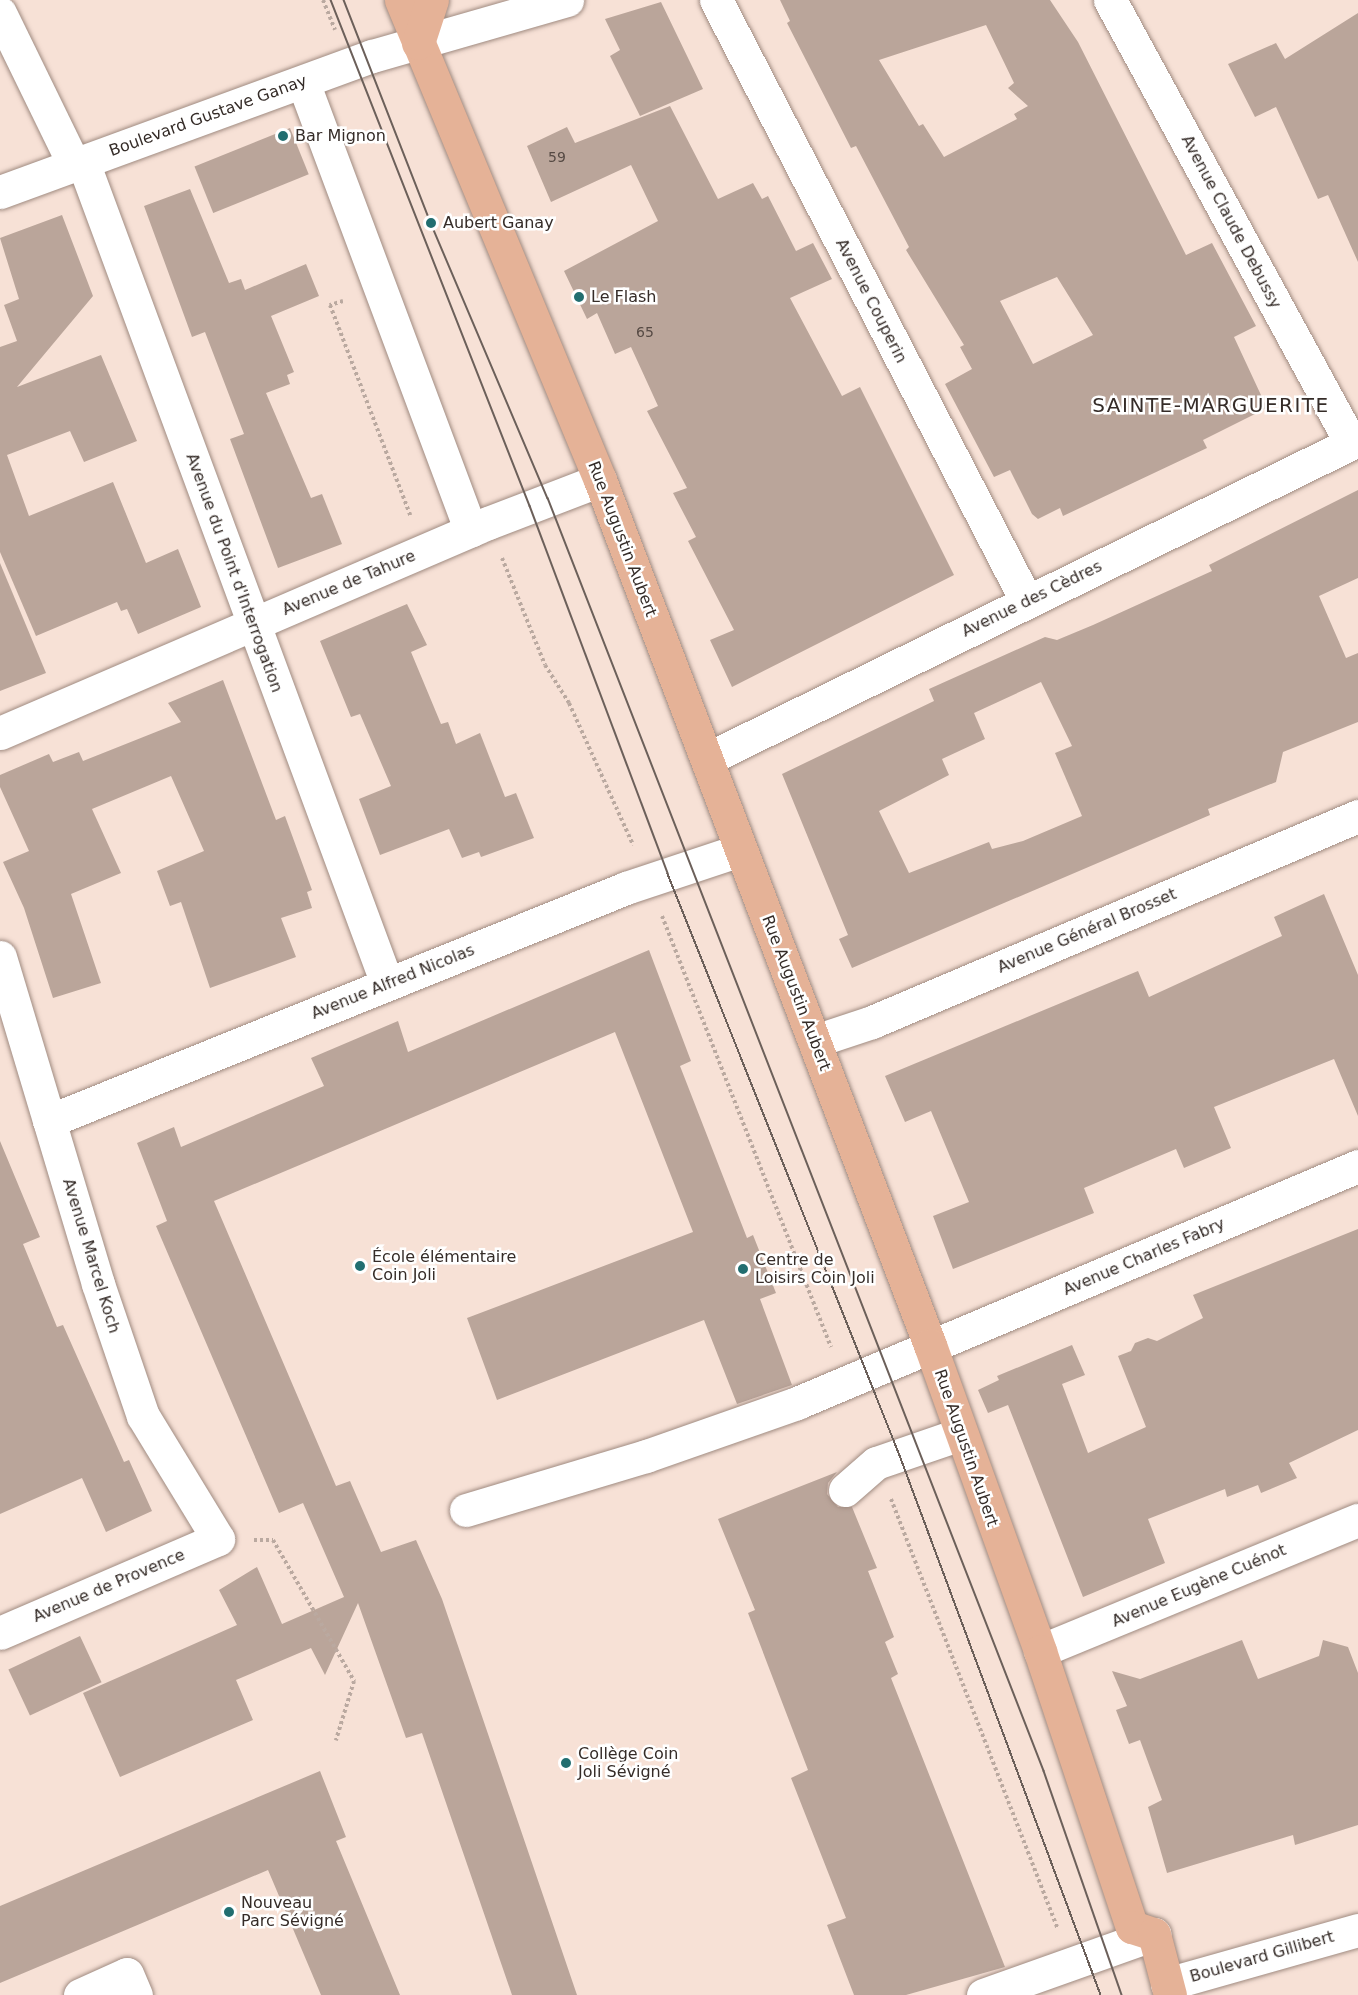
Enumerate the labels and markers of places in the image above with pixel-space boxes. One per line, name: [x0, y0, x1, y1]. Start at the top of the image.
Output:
place label: Bar Mignon: [295, 126, 386, 146]
marker: Bar Mignon: [276, 129, 290, 143]
place label: Aubert Ganay: [443, 213, 554, 233]
marker: Aubert Ganay: [424, 216, 438, 230]
place label: Le Flash: [591, 287, 656, 307]
marker: Le Flash: [572, 290, 586, 304]
place label: École élémentaire Coin Joli: [372, 1247, 516, 1285]
place label: Centre de Loisirs Coin Joli: [755, 1250, 875, 1288]
marker: École élémentaire Coin Joli: [353, 1259, 367, 1273]
marker: Centre de Loisirs Coin Joli: [736, 1262, 750, 1276]
place label: Collège Coin Joli Sévigné: [578, 1744, 678, 1782]
marker: Collège Coin Joli Sévigné: [559, 1756, 573, 1770]
place label: Nouveau Parc Sévigné: [241, 1893, 344, 1931]
marker: Nouveau Parc Sévigné: [222, 1905, 236, 1919]

